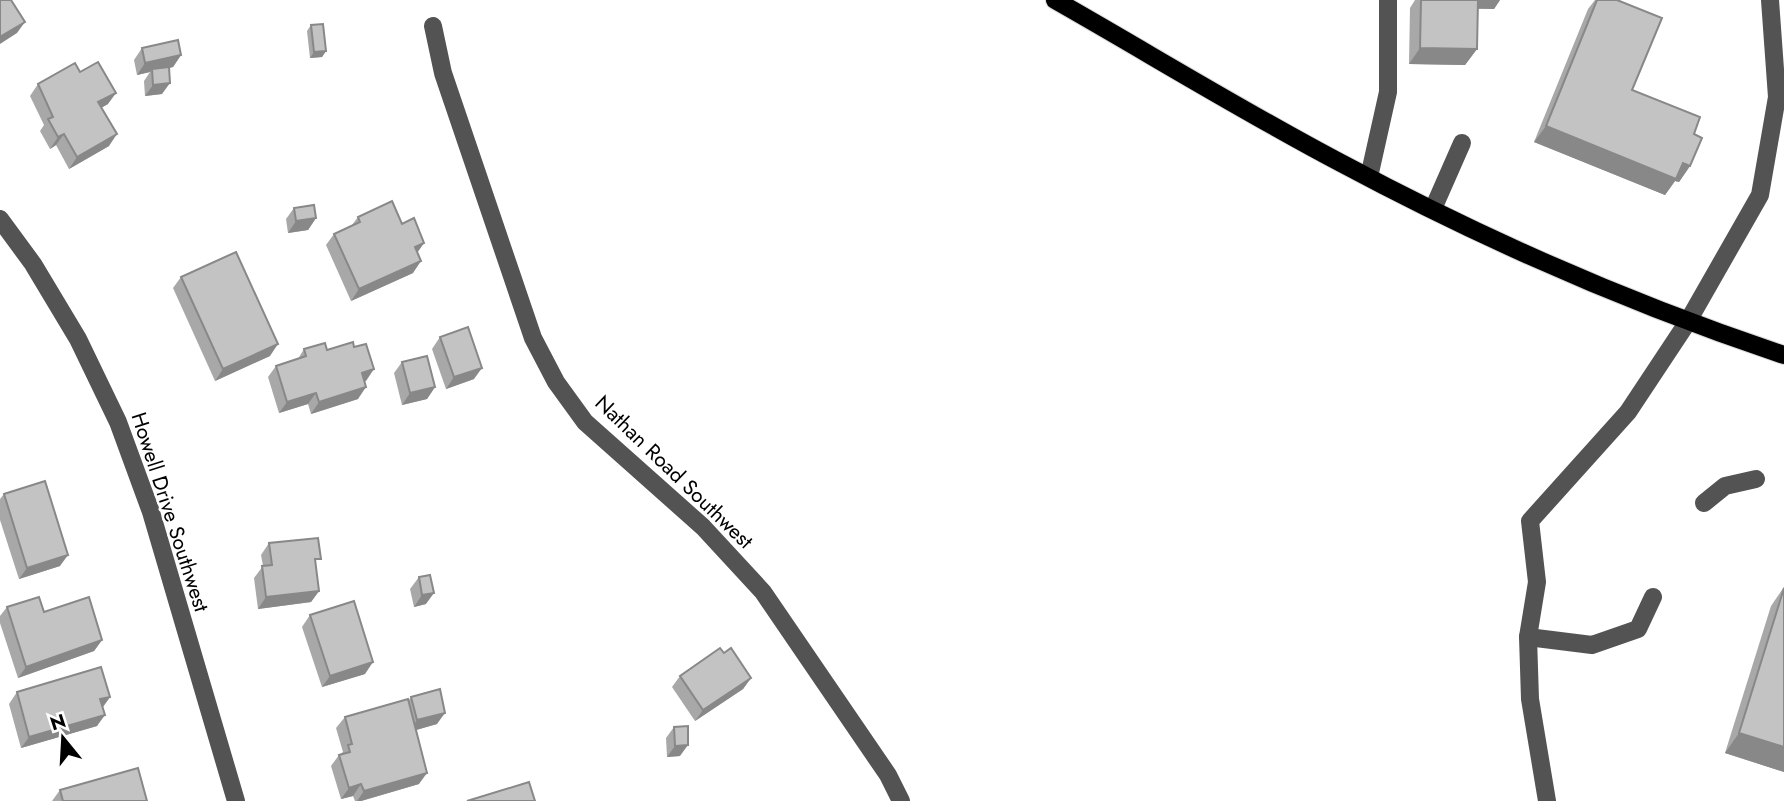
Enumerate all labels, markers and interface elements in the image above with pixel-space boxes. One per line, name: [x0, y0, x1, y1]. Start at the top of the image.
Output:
street label: Nathan Road Southwest: [588, 388, 760, 556]
street label: Howell Drive Southwest: [124, 408, 216, 616]
north arrow: [28, 703, 98, 773]
text: N: [47, 707, 69, 737]

